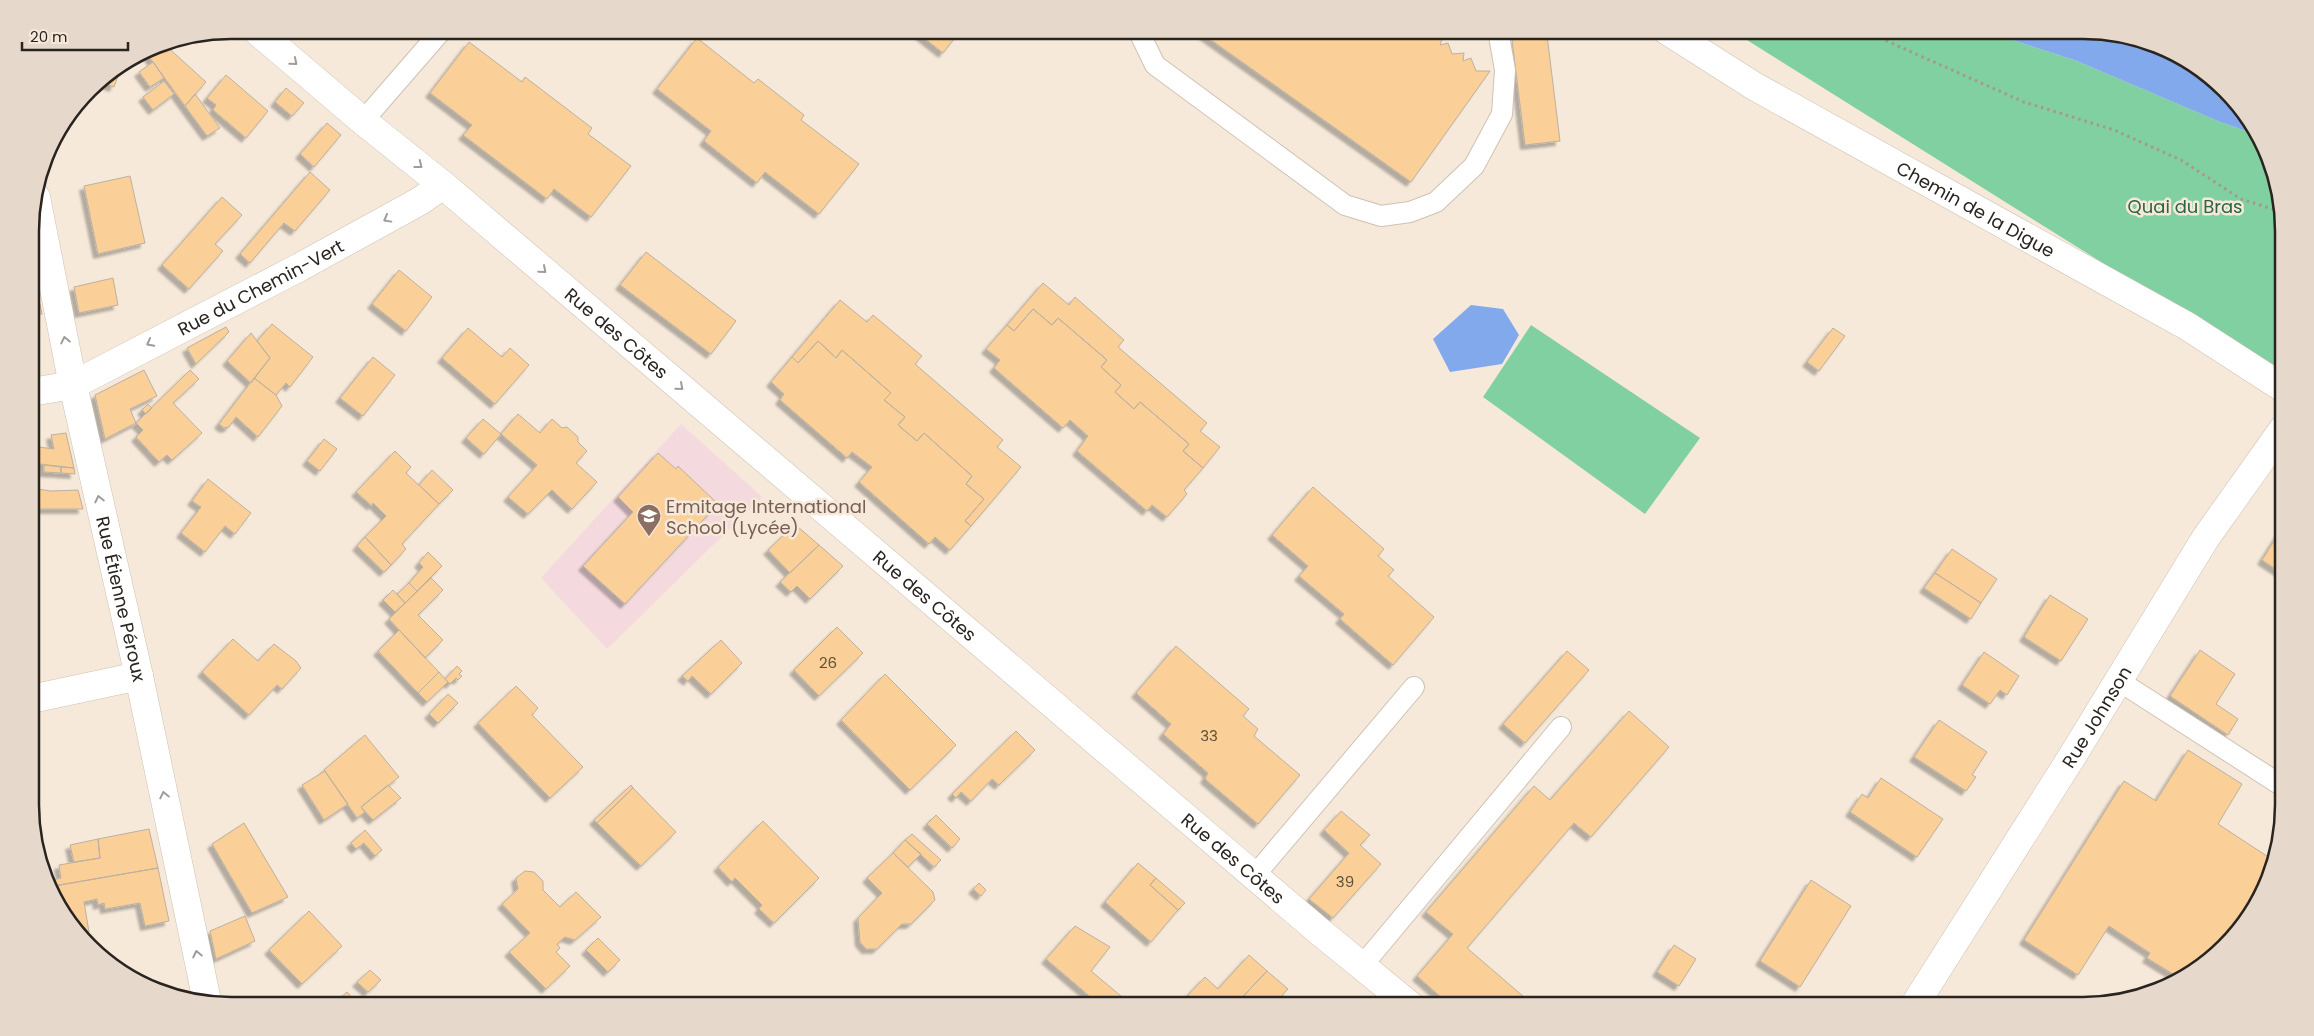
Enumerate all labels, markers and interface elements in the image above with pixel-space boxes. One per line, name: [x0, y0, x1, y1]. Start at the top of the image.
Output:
scale bar: [22, 20, 129, 52]
text: 20 m: [30, 26, 68, 47]
one-way arrow: [288, 56, 297, 65]
street label: Chemin de la Digue: [1892, 155, 2060, 263]
one-way arrow: [413, 160, 422, 168]
park label: Quai du Bras: [2128, 194, 2242, 219]
one-way arrow: [383, 213, 392, 223]
street label: Rue du Chemin-Vert: [173, 233, 348, 341]
one-way arrow: [537, 264, 546, 273]
street label: Rue des Côtes: [560, 282, 674, 384]
one-way arrow: [60, 336, 70, 345]
one-way arrow: [146, 337, 155, 347]
one-way arrow: [674, 381, 683, 390]
place label: Ermitage International School (Lycée): [666, 494, 866, 540]
one-way arrow: [94, 495, 105, 504]
school or university icon: Ermitage International School (Lycée): [636, 503, 662, 537]
street label: Rue Étienne Péroux: [91, 514, 152, 684]
street label: Rue des Côtes: [868, 544, 982, 647]
house number: 26: [819, 652, 837, 673]
street label: Rue Johnson: [2056, 661, 2137, 772]
house number: 33: [1200, 725, 1218, 746]
one-way arrow: [159, 790, 170, 799]
street label: Rue des Côtes: [1176, 807, 1290, 909]
house number: 39: [1336, 871, 1354, 892]
one-way arrow: [192, 949, 203, 958]

